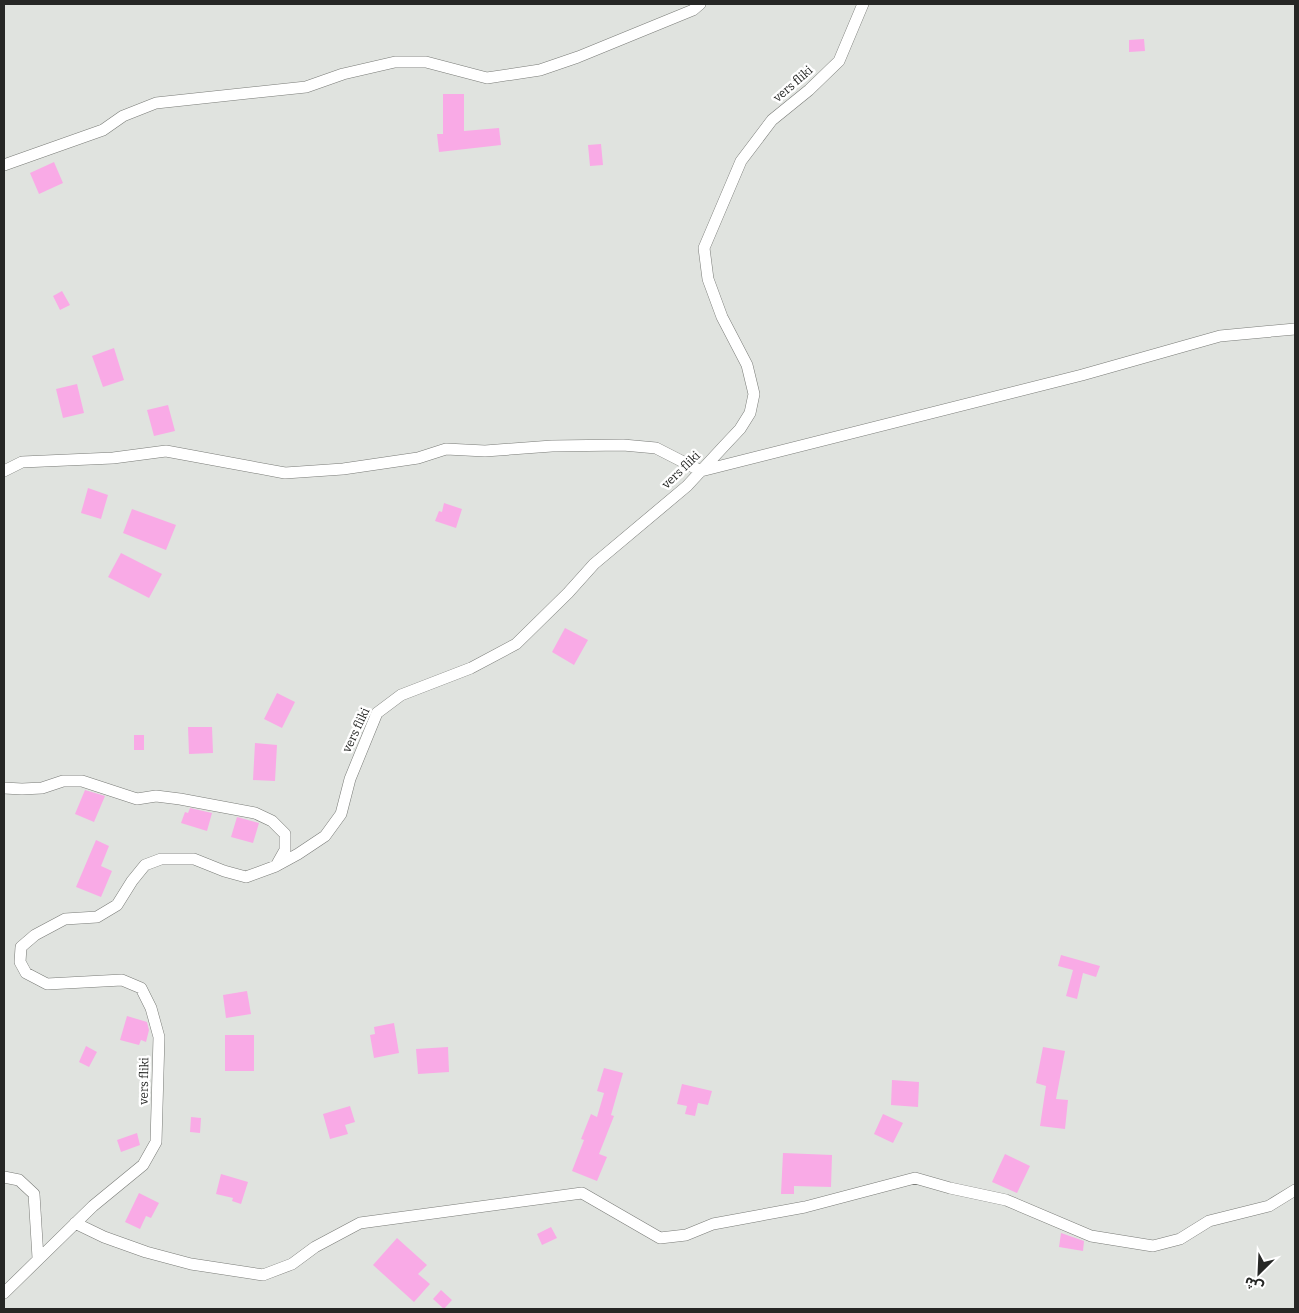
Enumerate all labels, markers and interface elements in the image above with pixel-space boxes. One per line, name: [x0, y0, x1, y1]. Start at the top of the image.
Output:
street label: vers fliki: [770, 63, 816, 105]
street label: vers fliki: [658, 448, 703, 492]
street label: vers fliki: [339, 705, 373, 755]
street label: vers fliki: [137, 1057, 151, 1106]
north arrow: [1234, 1248, 1284, 1298]
text: ش: [1242, 1273, 1266, 1296]

